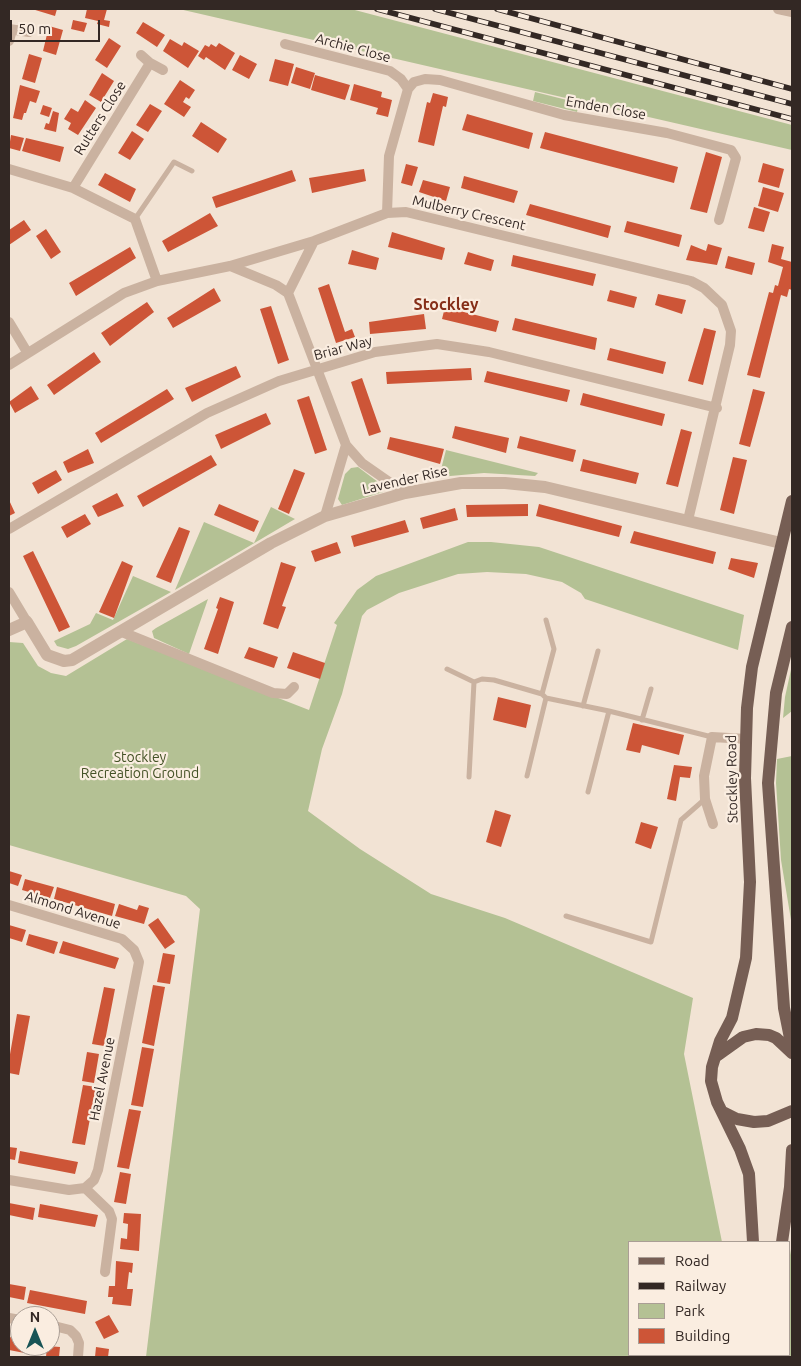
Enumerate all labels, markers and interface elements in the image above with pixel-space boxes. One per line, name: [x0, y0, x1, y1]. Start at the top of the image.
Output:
scale bar: [12, 10, 102, 42]
text: 50 m: [18, 20, 51, 37]
street label: Archie Close: [313, 30, 393, 66]
street label: Rutters Close: [71, 78, 129, 158]
street label: Emden Close: [565, 93, 647, 123]
street label: Mulberry Crescent: [411, 192, 527, 234]
district label: Stockley: [414, 295, 478, 315]
street label: Briar Way: [312, 332, 374, 364]
street label: Lavender Rise: [361, 462, 449, 498]
street label: Stockley Road: [723, 735, 741, 823]
park label: Stockley Recreation Ground: [81, 749, 199, 782]
street label: Almond Avenue: [23, 887, 123, 933]
street label: Hazel Avenue: [86, 1036, 118, 1122]
legend: [628, 1241, 791, 1356]
text: Road: [675, 1252, 710, 1269]
text: Railway: [675, 1277, 726, 1294]
text: Park: [675, 1302, 705, 1319]
north arrow: [10, 1306, 60, 1356]
text: N: [30, 1309, 40, 1325]
text: Building: [675, 1327, 730, 1344]

